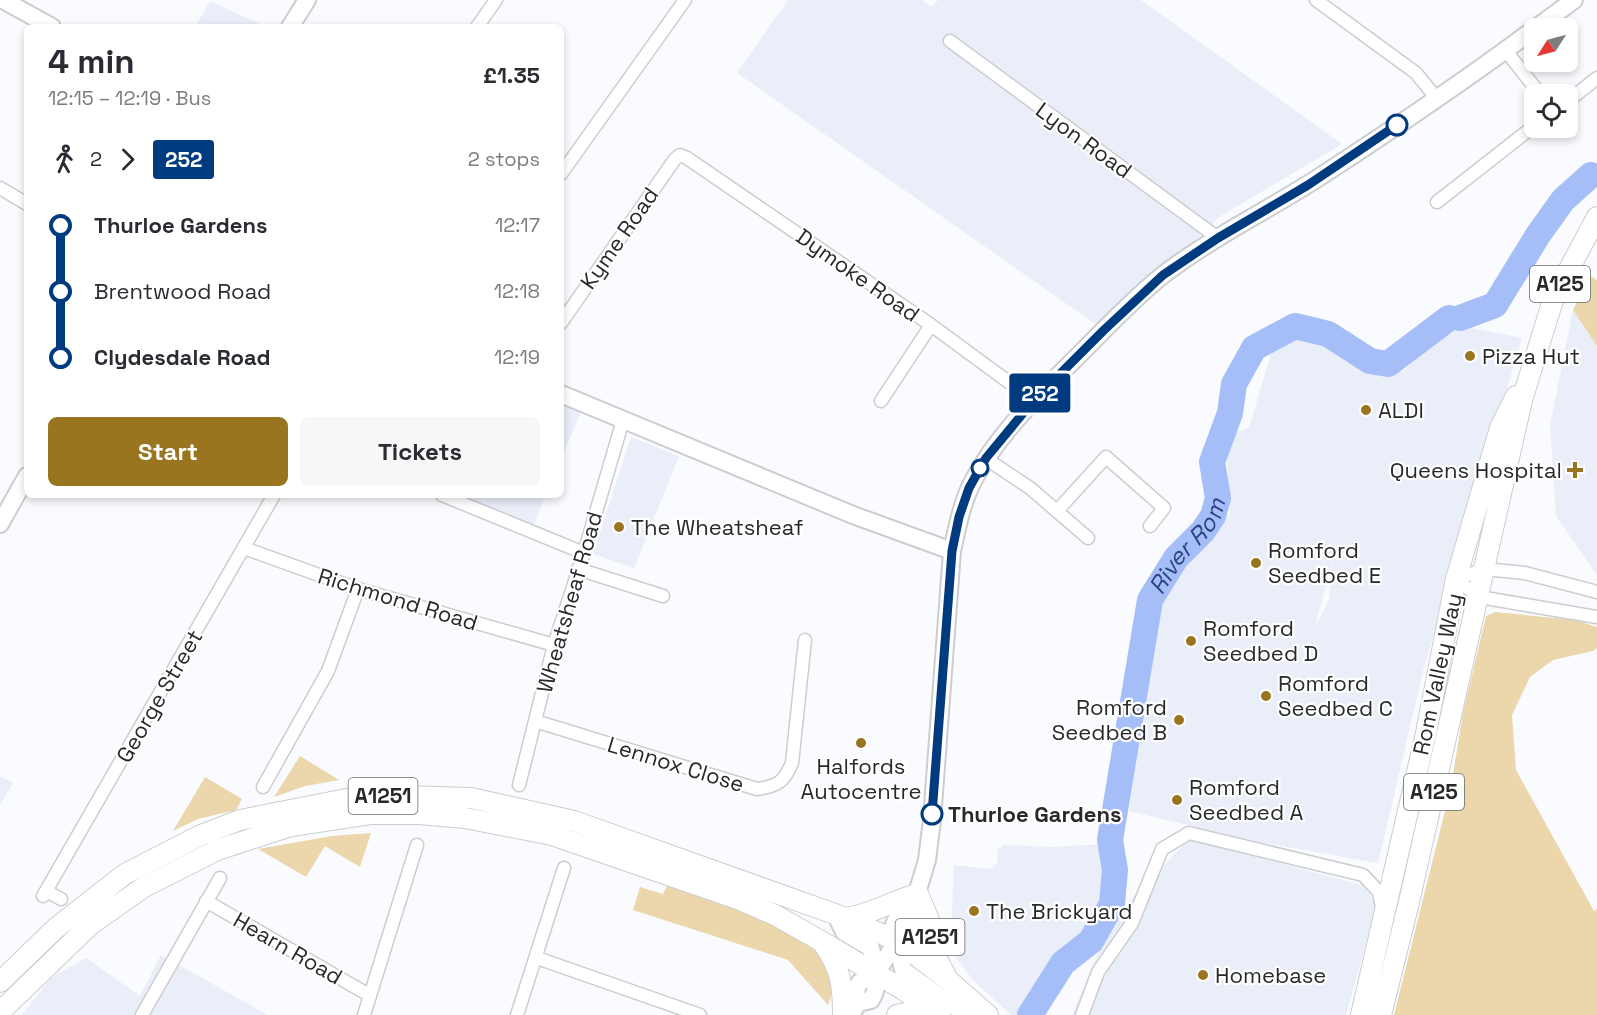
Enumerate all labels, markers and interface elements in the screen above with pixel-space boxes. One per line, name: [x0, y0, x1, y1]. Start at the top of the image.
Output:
north arrow: [1524, 18, 1578, 72]
map controls: [1524, 18, 1578, 138]
text: 4 min: [48, 41, 135, 83]
text: £1.35: [483, 61, 540, 89]
button: locate: [1524, 84, 1578, 138]
text: 12:15 – 12:19 · Bus: [48, 85, 211, 111]
street label: Lyon Road: [1030, 96, 1138, 184]
unlabelled marker: [1386, 114, 1408, 136]
icon: walk: [48, 143, 81, 176]
icon: forward: [111, 143, 144, 176]
text: 2: [90, 146, 102, 172]
text: 252: [165, 146, 202, 173]
text: 2 stops: [468, 146, 540, 172]
street label: Kyme Road: [574, 182, 664, 294]
text: Thurloe Gardens: [94, 211, 268, 239]
text: 12:17: [495, 212, 540, 238]
street label: Dymoke Road: [791, 222, 925, 328]
road number: A125: [1530, 266, 1590, 302]
text: Brentwood Road: [94, 277, 271, 305]
text: 12:18: [494, 278, 540, 304]
place label: Pizza Hut: [1482, 342, 1580, 370]
text: Clydesdale Road: [94, 343, 271, 371]
text: 12:19: [494, 344, 540, 370]
marker: Pizza Hut: [1463, 349, 1477, 363]
line badge: 252: [1006, 374, 1074, 412]
text: 252: [1021, 380, 1059, 407]
place label: ALDI: [1378, 396, 1424, 424]
marker: ALDI: [1359, 403, 1373, 417]
button: Start: [48, 417, 288, 486]
button: Tickets: [300, 417, 540, 486]
place label: Queens Hospital: [1390, 456, 1562, 484]
unlabelled marker: [971, 459, 989, 477]
marker: Queens Hospital: [1566, 461, 1584, 479]
water label: River Rom: [1141, 493, 1233, 600]
street label: Wheatsheaf Road: [530, 508, 608, 696]
place label: The Wheatsheaf: [631, 513, 804, 541]
marker: The Wheatsheaf: [612, 520, 626, 534]
place label: Romford Seedbed E: [1268, 536, 1381, 589]
marker: Romford Seedbed E: [1249, 556, 1263, 570]
street label: Richmond Road: [315, 561, 481, 637]
street label: Rom Valley Way: [1406, 590, 1468, 758]
place label: Romford Seedbed D: [1203, 614, 1318, 667]
street label: George Street: [110, 624, 208, 768]
marker: Romford Seedbed D: [1184, 634, 1198, 648]
place label: Romford Seedbed C: [1278, 669, 1393, 722]
marker: Romford Seedbed C: [1259, 689, 1273, 703]
place label: Romford Seedbed B: [1052, 693, 1167, 746]
marker: Romford Seedbed B: [1172, 713, 1186, 727]
street label: Lennox Close: [604, 730, 748, 798]
marker: Halfords Autocentre: [854, 736, 868, 750]
place label: Halfords Autocentre: [800, 752, 922, 805]
place label: Romford Seedbed A: [1189, 773, 1303, 826]
road number: A125: [1404, 774, 1464, 810]
road number: A1251: [348, 778, 418, 814]
marker: Romford Seedbed A: [1170, 793, 1184, 807]
place label: Thurloe Gardens: [948, 800, 1122, 828]
marker: Thurloe Gardens: [921, 803, 943, 825]
place label: The Brickyard: [986, 897, 1133, 925]
marker: The Brickyard: [967, 904, 981, 918]
street label: Hearn Road: [228, 905, 348, 991]
road number: A1251: [896, 919, 964, 955]
place label: Homebase: [1215, 961, 1326, 989]
marker: Homebase: [1196, 968, 1210, 982]

